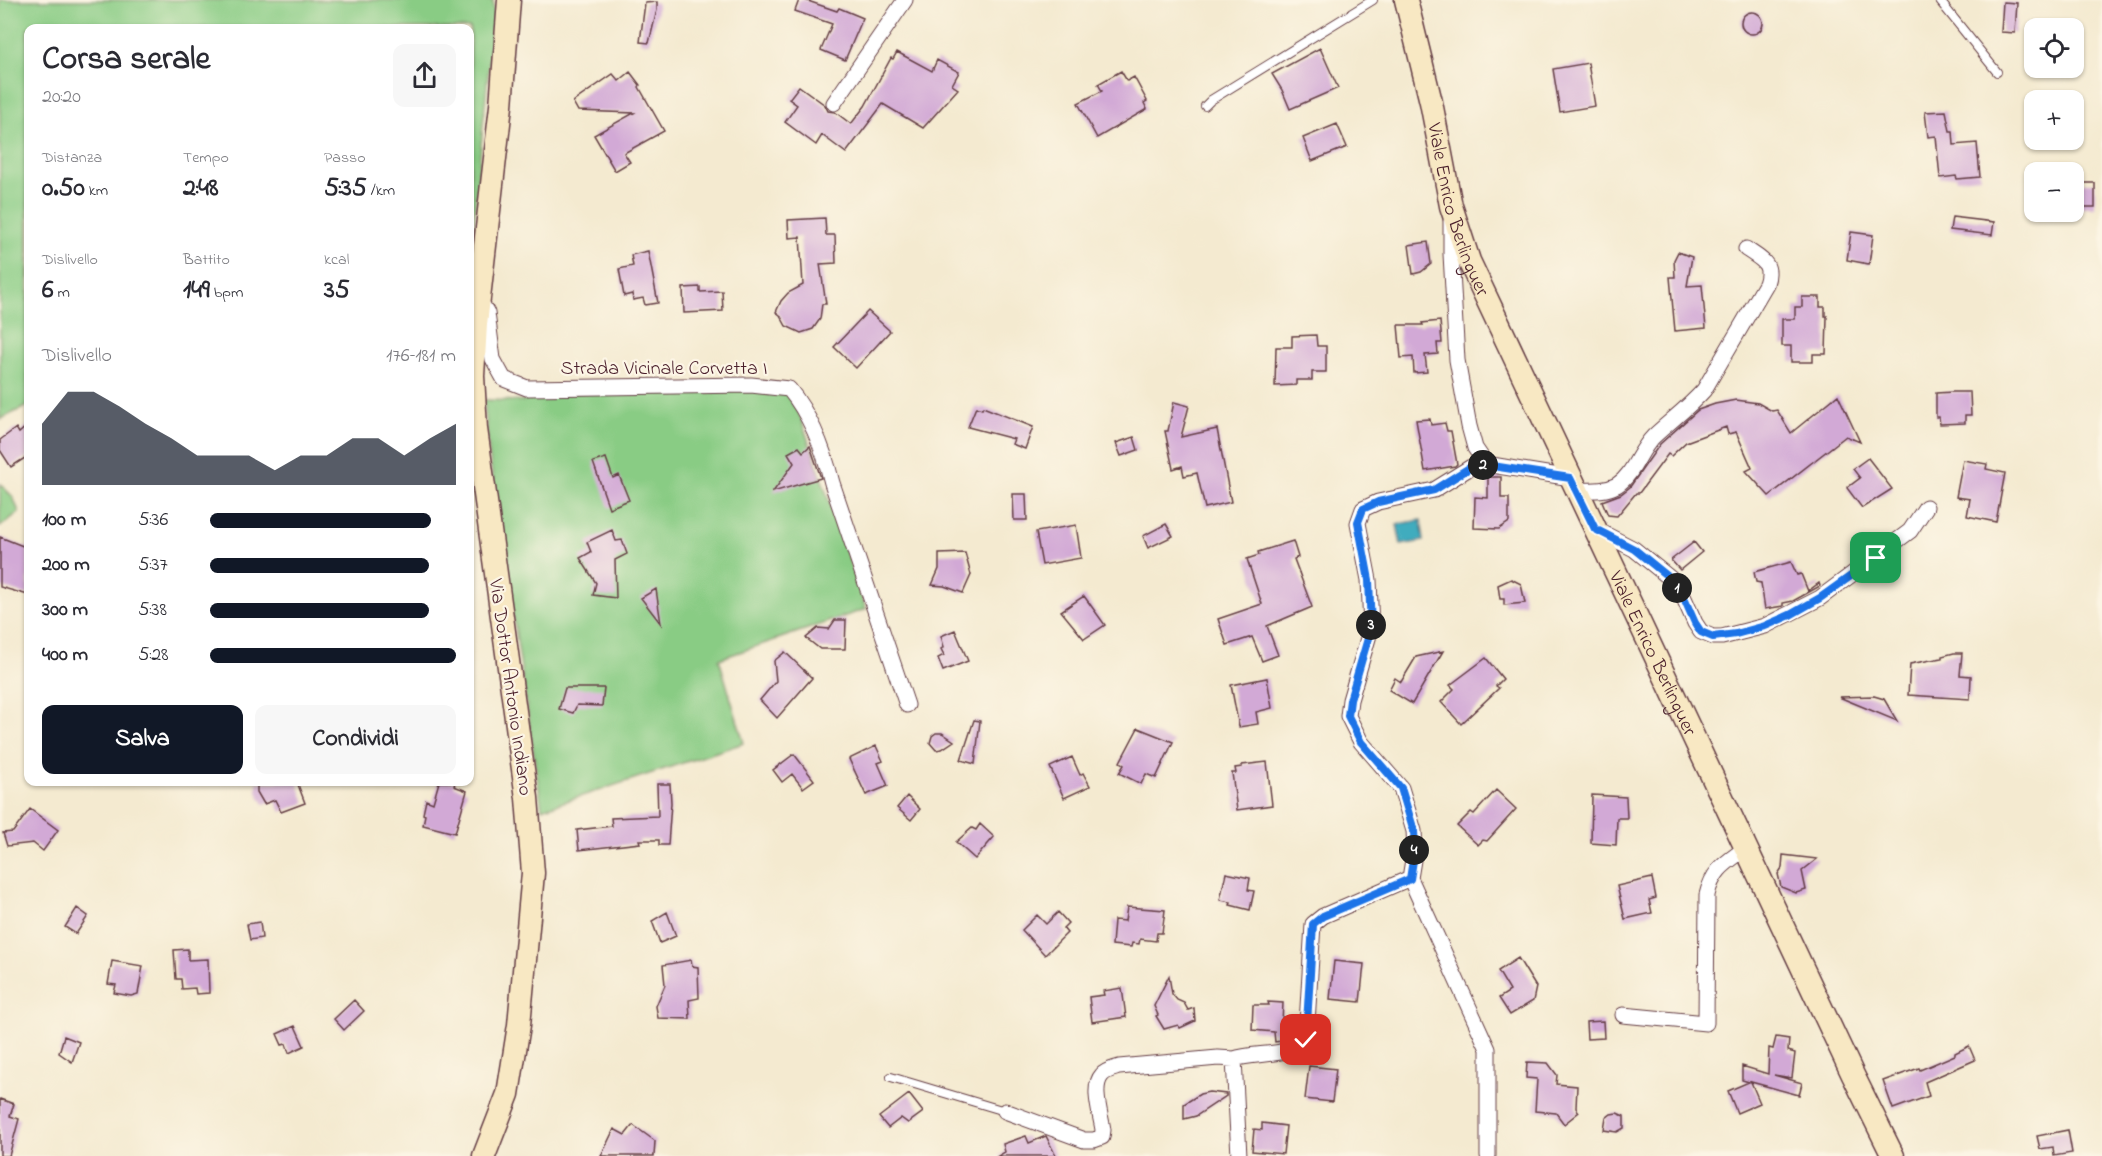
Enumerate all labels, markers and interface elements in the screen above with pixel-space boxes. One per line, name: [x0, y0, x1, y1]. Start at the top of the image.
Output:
map controls: [2024, 18, 2084, 222]
button: locate: [2024, 18, 2084, 78]
text: Corsa serale: [42, 36, 210, 84]
button: share: [393, 44, 456, 107]
text: 20:20: [42, 83, 81, 112]
button: +: [2024, 90, 2084, 150]
street label: Viale Enrico Berlinguer: [1418, 120, 1496, 302]
text: Distanza: [42, 146, 102, 170]
text: Tempo: [183, 146, 229, 170]
text: Passo: [324, 146, 366, 170]
button: −: [2024, 162, 2084, 222]
text: 0.50: [42, 170, 85, 208]
text: 2:48: [183, 170, 219, 208]
text: 5:35: [324, 170, 367, 208]
text: km: [85, 179, 108, 203]
text: /km: [367, 179, 395, 203]
text: Dislivello: [42, 248, 98, 272]
text: Battito: [183, 248, 230, 272]
text: kcal: [324, 248, 349, 272]
text: 6: [42, 272, 53, 310]
text: 149: [183, 272, 210, 310]
text: 35: [324, 272, 350, 310]
text: m: [53, 281, 70, 305]
text: bpm: [210, 281, 243, 305]
text: Dislivello: [42, 342, 112, 371]
text: 176–181 m: [386, 342, 456, 371]
street label: Strada Vicinale Corvetta I: [561, 355, 767, 384]
pin: 2: [1468, 450, 1498, 480]
text: 2: [1479, 453, 1487, 477]
text: 100 m: [42, 506, 86, 535]
text: 5:36: [138, 506, 168, 535]
pin: [1850, 532, 1901, 583]
icon: arrive: [1859, 541, 1892, 574]
text: 200 m: [42, 551, 90, 580]
text: 5:37: [138, 551, 168, 580]
street label: Viale Enrico Berlinguer: [1600, 566, 1703, 742]
pin: 1: [1662, 573, 1692, 603]
street label: Via Dottor Antonio Indiano: [480, 576, 539, 798]
text: 1: [1674, 576, 1680, 600]
text: 300 m: [42, 596, 88, 625]
text: 5:38: [138, 596, 167, 625]
pin: 3: [1356, 610, 1386, 640]
text: 3: [1368, 613, 1374, 637]
text: 400 m: [42, 641, 88, 670]
text: 5:28: [138, 641, 169, 670]
button: Salva: [42, 705, 243, 774]
button: Condividi: [255, 705, 456, 774]
pin: 4: [1399, 835, 1429, 865]
text: 4: [1411, 838, 1417, 862]
pin: [1280, 1014, 1331, 1065]
icon: check: [1289, 1023, 1322, 1056]

